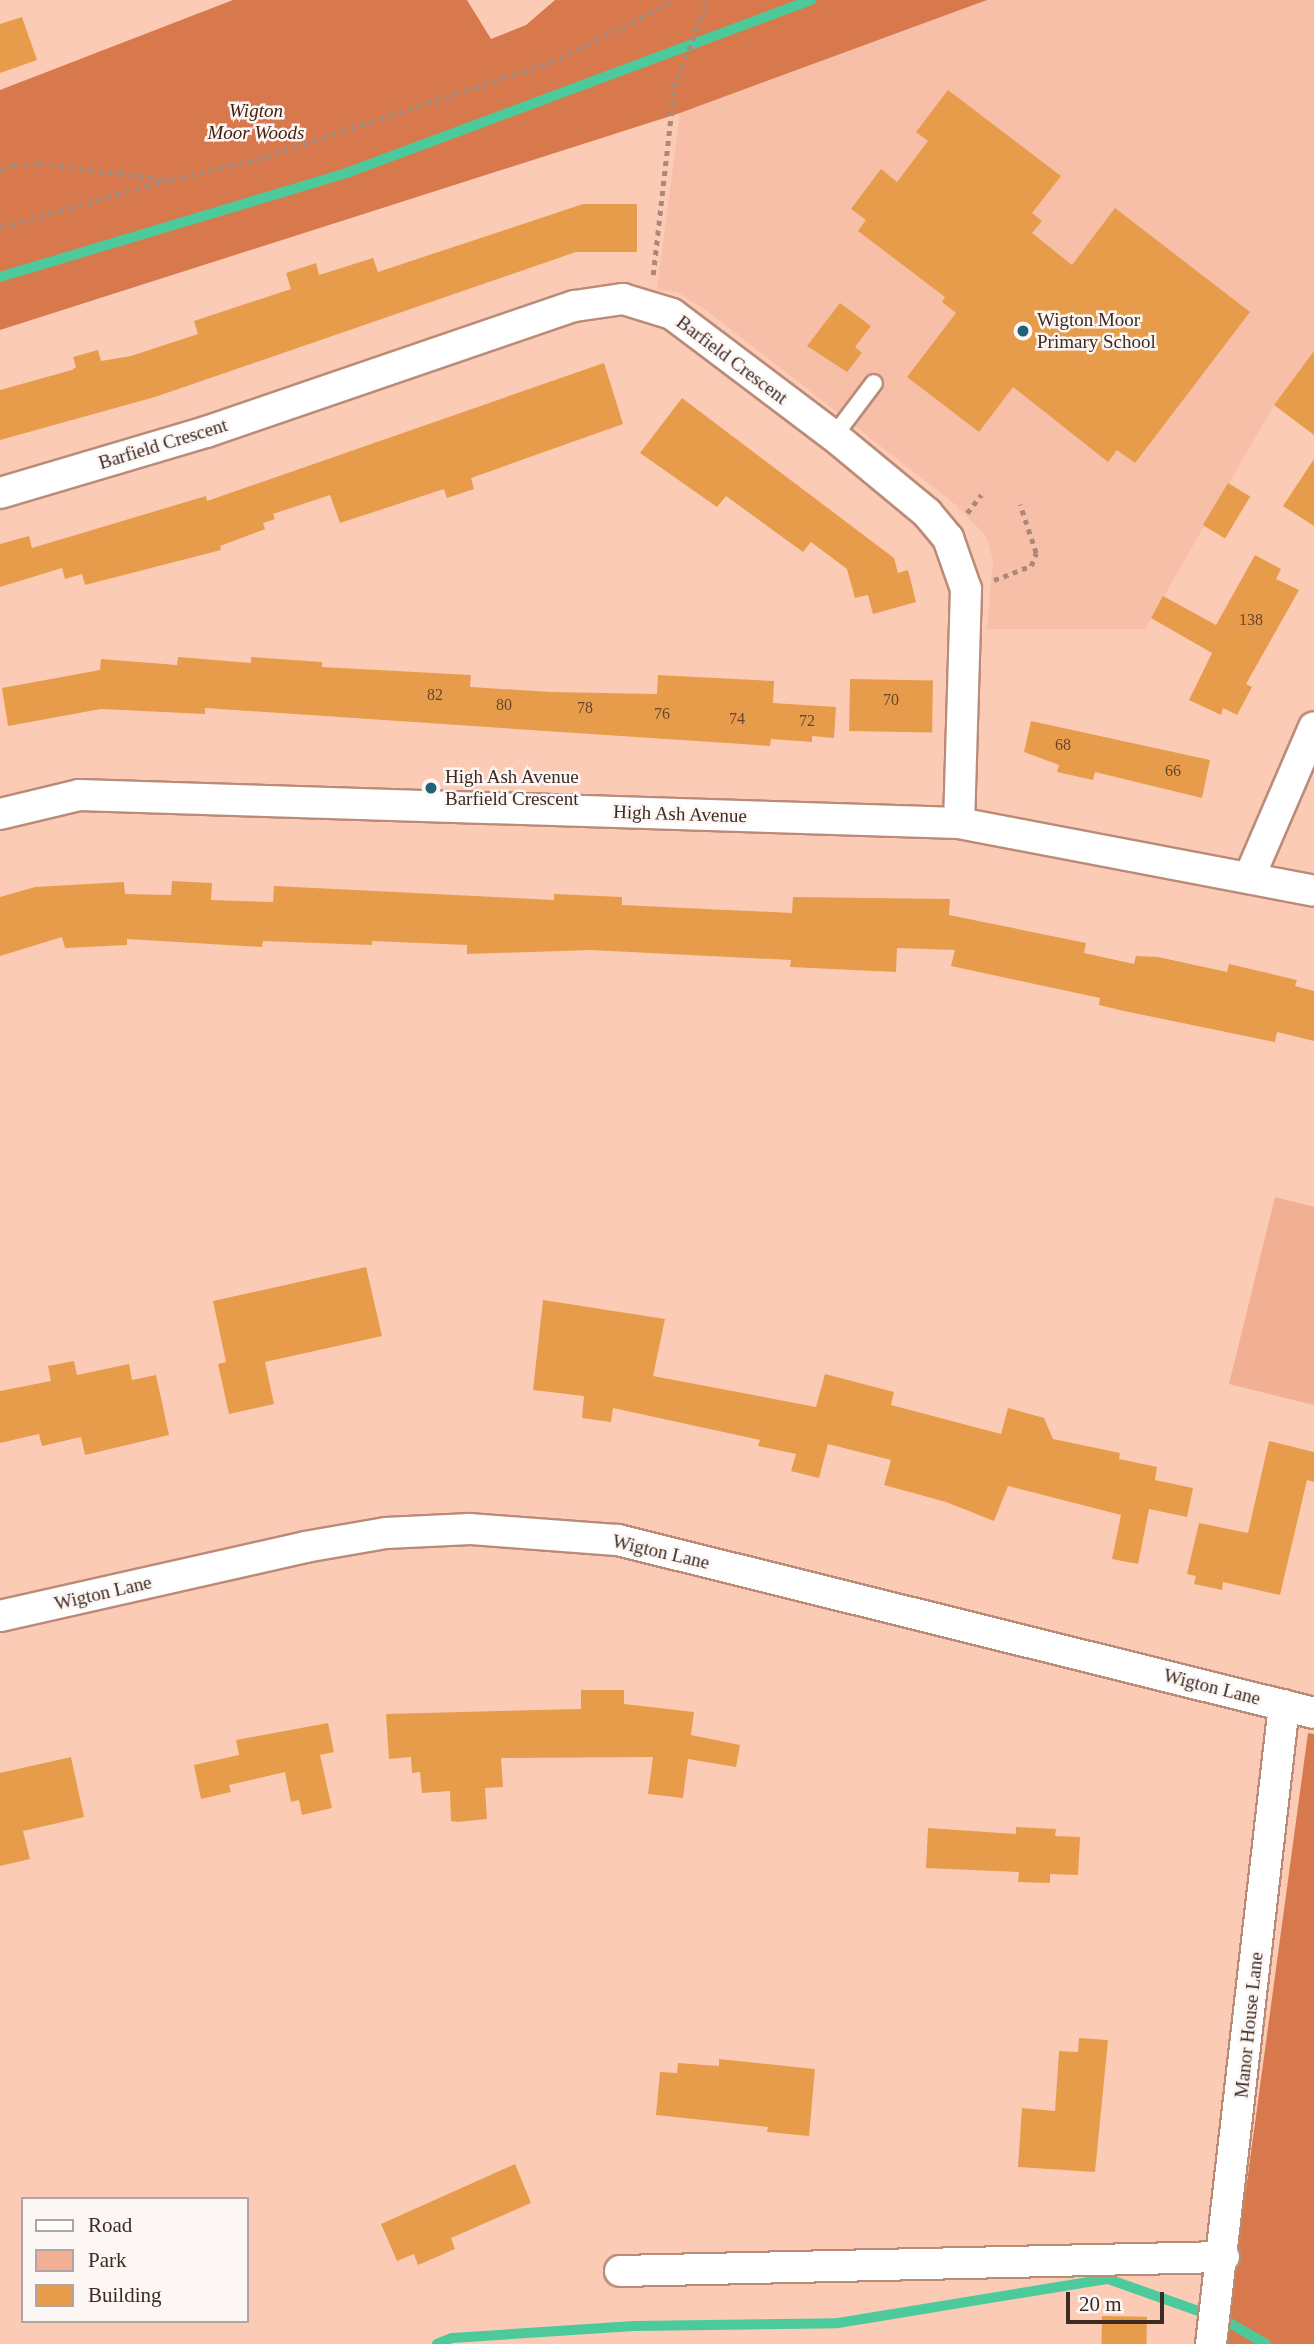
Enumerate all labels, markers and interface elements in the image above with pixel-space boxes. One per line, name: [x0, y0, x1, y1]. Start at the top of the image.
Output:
park label: Wigton Moor Woods: [208, 100, 304, 144]
place label: Wigton Moor Primary School: [1037, 309, 1156, 353]
street label: Barfield Crescent: [672, 311, 792, 409]
marker: Wigton Moor Primary School: [1015, 323, 1031, 339]
street label: Barfield Crescent: [96, 414, 230, 474]
house number: 138: [1239, 610, 1263, 630]
house number: 82: [427, 685, 443, 705]
house number: 70: [883, 690, 899, 710]
house number: 80: [496, 695, 512, 715]
house number: 78: [577, 698, 593, 718]
house number: 76: [654, 704, 670, 724]
house number: 74: [729, 709, 745, 729]
house number: 72: [799, 711, 815, 731]
house number: 68: [1055, 735, 1071, 755]
house number: 66: [1165, 761, 1181, 781]
place label: High Ash Avenue Barfield Crescent: [445, 766, 581, 810]
marker: High Ash Avenue Barfield Crescent: [423, 780, 439, 796]
street label: High Ash Avenue: [612, 800, 748, 828]
street label: Wigton Lane: [610, 1530, 712, 1574]
street label: Wigton Lane: [52, 1571, 154, 1615]
street label: Wigton Lane: [1161, 1664, 1263, 1710]
street label: Manor House Lane: [1230, 1951, 1268, 2099]
legend: [21, 2197, 248, 2323]
text: Road: [88, 2213, 132, 2237]
text: Park: [88, 2248, 127, 2272]
scale bar: [1069, 2278, 1167, 2322]
text: Building: [88, 2283, 162, 2307]
text: 20 m: [1079, 2292, 1122, 2316]

